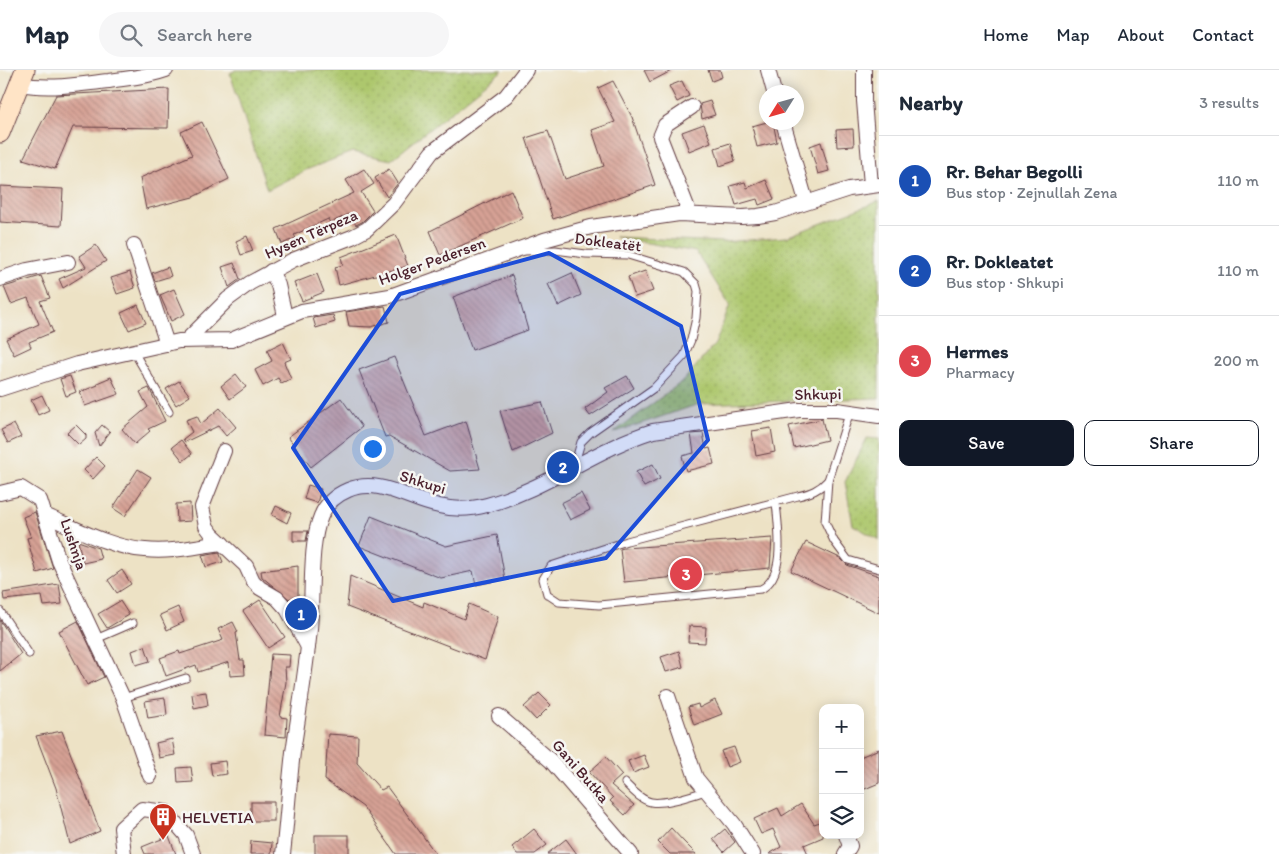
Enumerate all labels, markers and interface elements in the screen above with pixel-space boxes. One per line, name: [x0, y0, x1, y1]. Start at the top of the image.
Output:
search box: [99, 12, 449, 57]
text: Map: [25, 20, 69, 49]
icon: search: [117, 21, 145, 49]
text: Search here: [157, 23, 252, 46]
text: Home: [983, 24, 1029, 46]
text: Map: [1057, 24, 1090, 46]
text: About: [1118, 24, 1164, 46]
text: Contact: [1192, 24, 1254, 46]
north arrow: [759, 85, 804, 130]
text: Nearby: [899, 90, 963, 115]
text: 3 results: [1199, 93, 1259, 112]
text: Rr. Behar Begolli: [946, 160, 1083, 183]
text: 1: [911, 171, 919, 190]
text: 110 m: [1217, 171, 1259, 190]
text: Bus stop · Zejnullah Zena: [946, 183, 1117, 202]
street label: Hysen Tërpeza: [262, 205, 361, 263]
street label: Dokleatët: [574, 228, 642, 256]
street label: Holger Pedersen: [376, 233, 488, 289]
text: Rr. Dokleatet: [946, 250, 1053, 273]
text: 2: [911, 261, 919, 280]
text: 110 m: [1217, 261, 1259, 280]
text: Bus stop · Shkupi: [946, 273, 1064, 292]
text: Hermes: [946, 340, 1009, 363]
text: 3: [911, 351, 919, 370]
text: 200 m: [1214, 351, 1259, 370]
text: Pharmacy: [946, 363, 1014, 382]
street label: Shkupi: [794, 384, 842, 404]
button: Save: [899, 420, 1074, 466]
button: Share: [1084, 420, 1259, 466]
your location: [360, 436, 386, 462]
pin: 2: [547, 448, 579, 486]
street label: Shkupi: [398, 466, 448, 498]
street label: Lushnja: [56, 516, 92, 572]
pin: 3: [670, 555, 702, 593]
pin: 1: [285, 595, 317, 633]
map controls: [819, 704, 864, 839]
button: +: [819, 704, 864, 749]
street label: Gani Butka: [548, 735, 614, 807]
button: −: [819, 749, 864, 794]
button: layers: [819, 794, 864, 839]
building icon: HELVETIA: [148, 802, 178, 841]
place label: HELVETIA: [182, 808, 254, 827]

